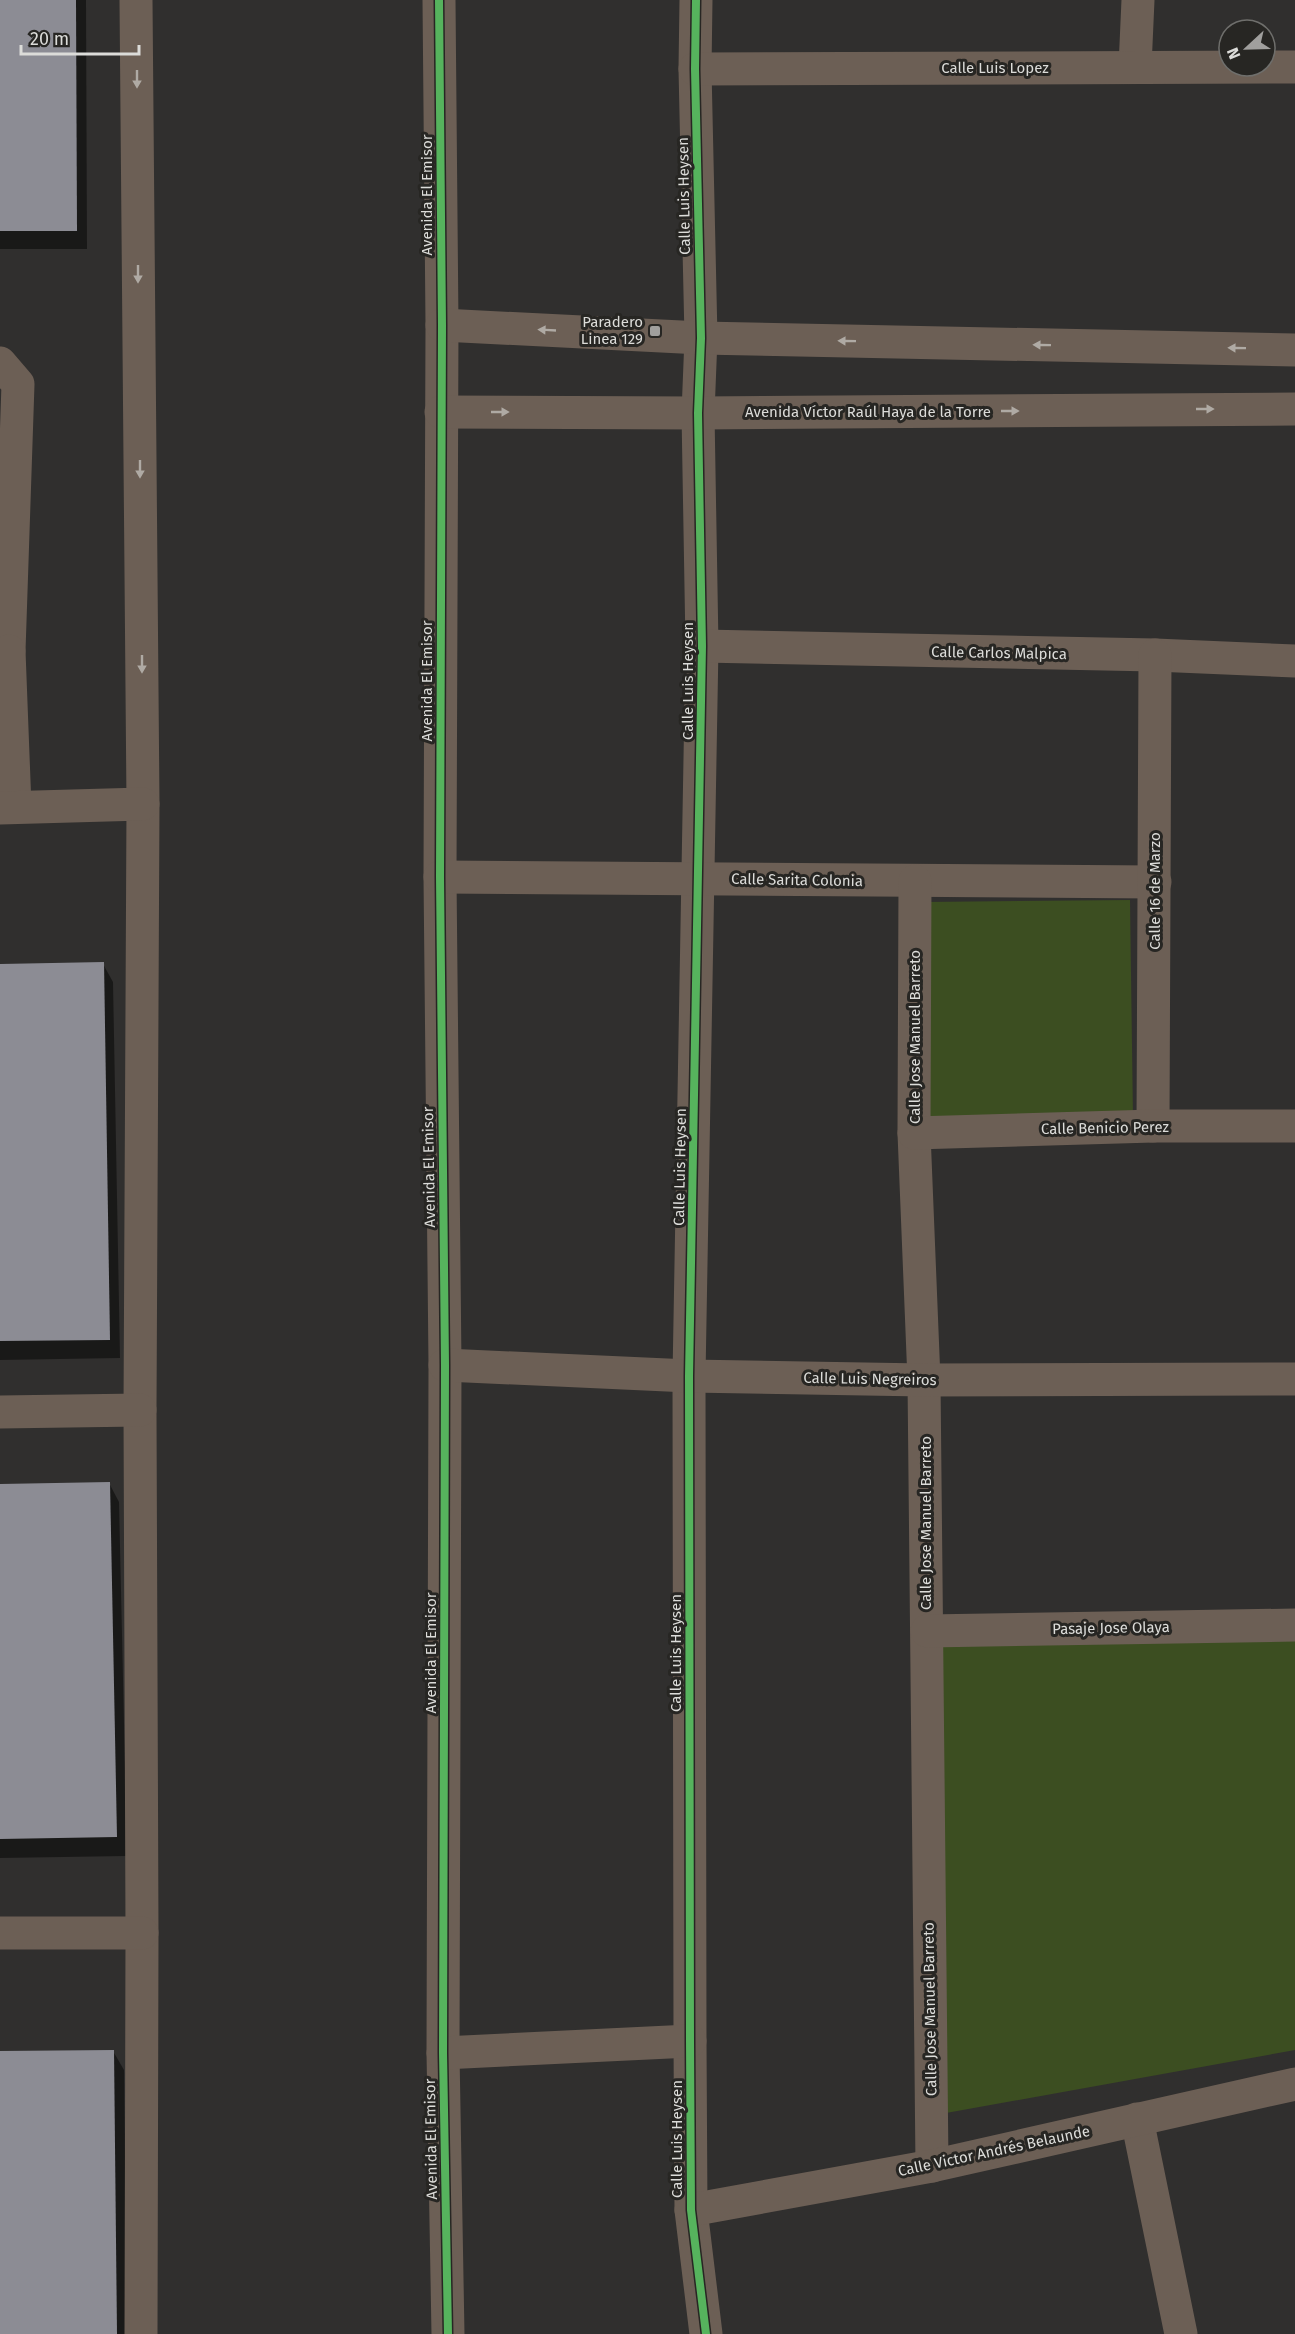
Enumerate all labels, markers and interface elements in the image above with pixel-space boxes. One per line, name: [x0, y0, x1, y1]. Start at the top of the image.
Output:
scale bar: [21, 18, 140, 56]
north arrow: [1217, 18, 1277, 78]
text: 20 m: [30, 28, 69, 50]
text: N: [1223, 45, 1244, 62]
street label: Calle Luis Lopez: [941, 59, 1049, 77]
one-way arrow: [132, 70, 142, 89]
street label: Avenida El Emisor: [418, 134, 436, 256]
street label: Calle Luis Heysen: [674, 137, 694, 255]
one-way arrow: [134, 265, 143, 284]
place label: Paradero Linea 129: [581, 313, 643, 348]
marker: Paradero Linea 129: [648, 324, 662, 338]
one-way arrow: [537, 325, 556, 334]
one-way arrow: [837, 336, 856, 346]
one-way arrow: [1032, 340, 1051, 349]
one-way arrow: [1227, 344, 1246, 353]
street label: Avenida Víctor Raúl Haya de la Torre: [745, 403, 991, 421]
one-way arrow: [1195, 405, 1214, 414]
one-way arrow: [1000, 406, 1019, 416]
one-way arrow: [490, 407, 509, 417]
one-way arrow: [135, 460, 145, 479]
street label: Avenida El Emisor: [418, 620, 436, 742]
street label: Calle Luis Heysen: [679, 622, 697, 740]
street label: Calle Carlos Malpica: [931, 643, 1067, 663]
one-way arrow: [137, 655, 147, 674]
street label: Calle 16 de Marzo: [1146, 832, 1164, 950]
street label: Calle Sarita Colonia: [731, 870, 863, 890]
street label: Calle Jose Manuel Barreto: [906, 950, 924, 1124]
street label: Avenida El Emisor: [419, 1106, 439, 1228]
street label: Calle Luis Heysen: [670, 1108, 690, 1226]
street label: Calle Benicio Perez: [1041, 1118, 1170, 1138]
street label: Calle Luis Negreiros: [803, 1369, 937, 1389]
street label: Calle Jose Manuel Barreto: [917, 1436, 935, 1610]
street label: Avenida El Emisor: [422, 1592, 440, 1714]
street label: Calle Luis Heysen: [667, 1594, 685, 1712]
street label: Pasaje Jose Olaya: [1052, 1618, 1170, 1638]
street label: Calle Jose Manuel Barreto: [919, 1922, 941, 2096]
street label: Avenida El Emisor: [421, 2078, 441, 2200]
street label: Calle Luis Heysen: [668, 2080, 686, 2198]
street label: Calle Victor Andrés Belaunde: [896, 2122, 1092, 2180]

